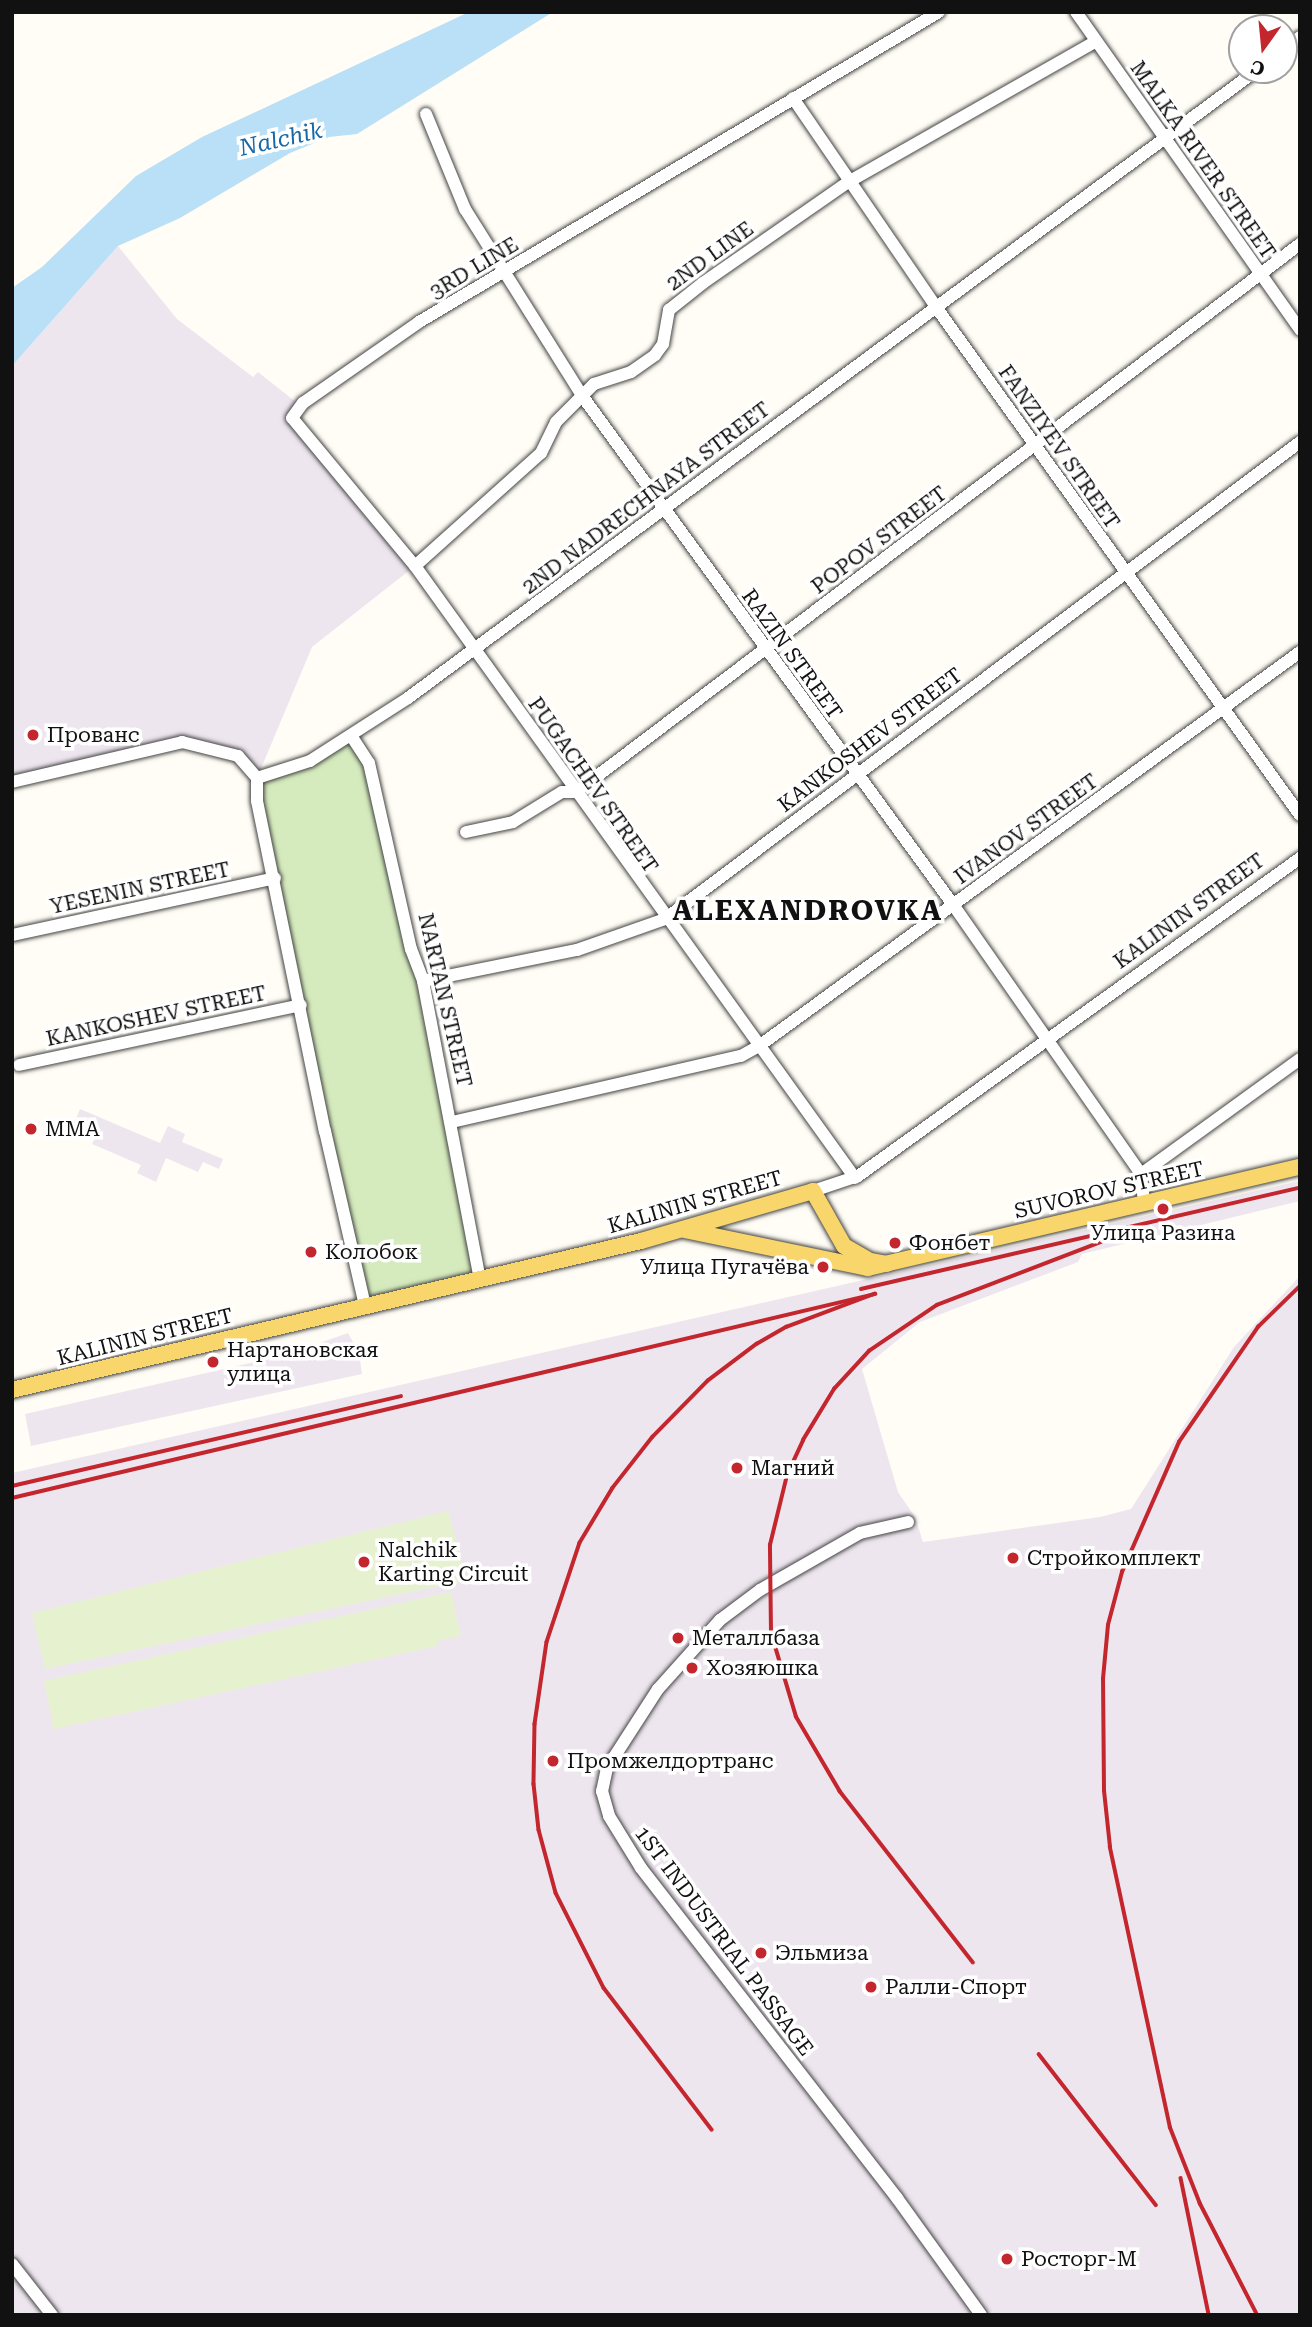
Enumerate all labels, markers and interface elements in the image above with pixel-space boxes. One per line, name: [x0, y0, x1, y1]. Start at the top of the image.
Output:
north arrow: [1228, 14, 1298, 84]
text: С: [1249, 55, 1267, 81]
street label: MALKA RIVER STREET: [1125, 56, 1281, 264]
water label: Nalchik: [237, 117, 325, 163]
street label: 2ND LINE: [662, 216, 758, 296]
street label: 3RD LINE: [425, 232, 523, 304]
street label: FANZIYEV STREET: [993, 360, 1125, 534]
street label: 2ND NADRECHNAYA STREET: [517, 397, 775, 599]
street label: POPOV STREET: [806, 481, 952, 599]
street label: RAZIN STREET: [736, 584, 848, 724]
street label: KANKOSHEV STREET: [773, 662, 967, 818]
street label: PUGACHEV STREET: [523, 692, 663, 878]
place label: Прованс: [47, 722, 140, 748]
marker: Прованс: [25, 727, 41, 743]
street label: IVANOV STREET: [949, 768, 1103, 890]
street label: KALININ STREET: [1109, 848, 1269, 974]
street label: YESENIN STREET: [48, 857, 232, 919]
district label: ALEXANDROVKA: [674, 894, 942, 928]
street label: NARTAN STREET: [413, 911, 477, 1089]
street label: KANKOSHEV STREET: [44, 980, 268, 1052]
place label: MMA: [45, 1116, 100, 1142]
marker: MMA: [23, 1121, 39, 1137]
street label: SUVOROV STREET: [1012, 1156, 1206, 1224]
street label: KALININ STREET: [605, 1165, 785, 1239]
marker: Улица Разина: [1155, 1201, 1171, 1217]
place label: Улица Разина: [1091, 1220, 1235, 1246]
place label: Фонбет: [909, 1230, 990, 1256]
marker: Фонбет: [887, 1235, 903, 1251]
place label: Колобок: [325, 1239, 418, 1265]
marker: Колобок: [303, 1244, 319, 1260]
place label: Улица Пугачёва: [640, 1254, 809, 1280]
marker: Улица Пугачёва: [815, 1259, 831, 1275]
street label: KALININ STREET: [55, 1303, 235, 1371]
place label: Нартановская улица: [227, 1337, 378, 1387]
marker: Нартановская улица: [205, 1354, 221, 1370]
place label: Магний: [751, 1455, 835, 1481]
marker: Магний: [729, 1460, 745, 1476]
place label: Nalchik Karting Circuit: [378, 1537, 528, 1587]
place label: Стройкомплект: [1027, 1545, 1201, 1571]
marker: Стройкомплект: [1005, 1550, 1021, 1566]
marker: Nalchik Karting Circuit: [356, 1554, 372, 1570]
place label: Металлбаза: [692, 1625, 820, 1651]
marker: Металлбаза: [670, 1630, 686, 1646]
place label: Хозяюшка: [706, 1655, 818, 1681]
marker: Хозяюшка: [684, 1660, 700, 1676]
place label: Промжелдортранс: [567, 1748, 773, 1774]
marker: Промжелдортранс: [545, 1753, 561, 1769]
street label: 1ST INDUSTRIAL PASSAGE: [629, 1821, 819, 2061]
place label: Эльмиза: [775, 1940, 868, 1966]
marker: Эльмиза: [753, 1945, 769, 1961]
place label: Ралли-Спорт: [885, 1974, 1027, 2000]
marker: Ралли-Спорт: [863, 1979, 879, 1995]
place label: Росторг-М: [1021, 2246, 1137, 2272]
marker: Росторг-М: [999, 2251, 1015, 2267]

